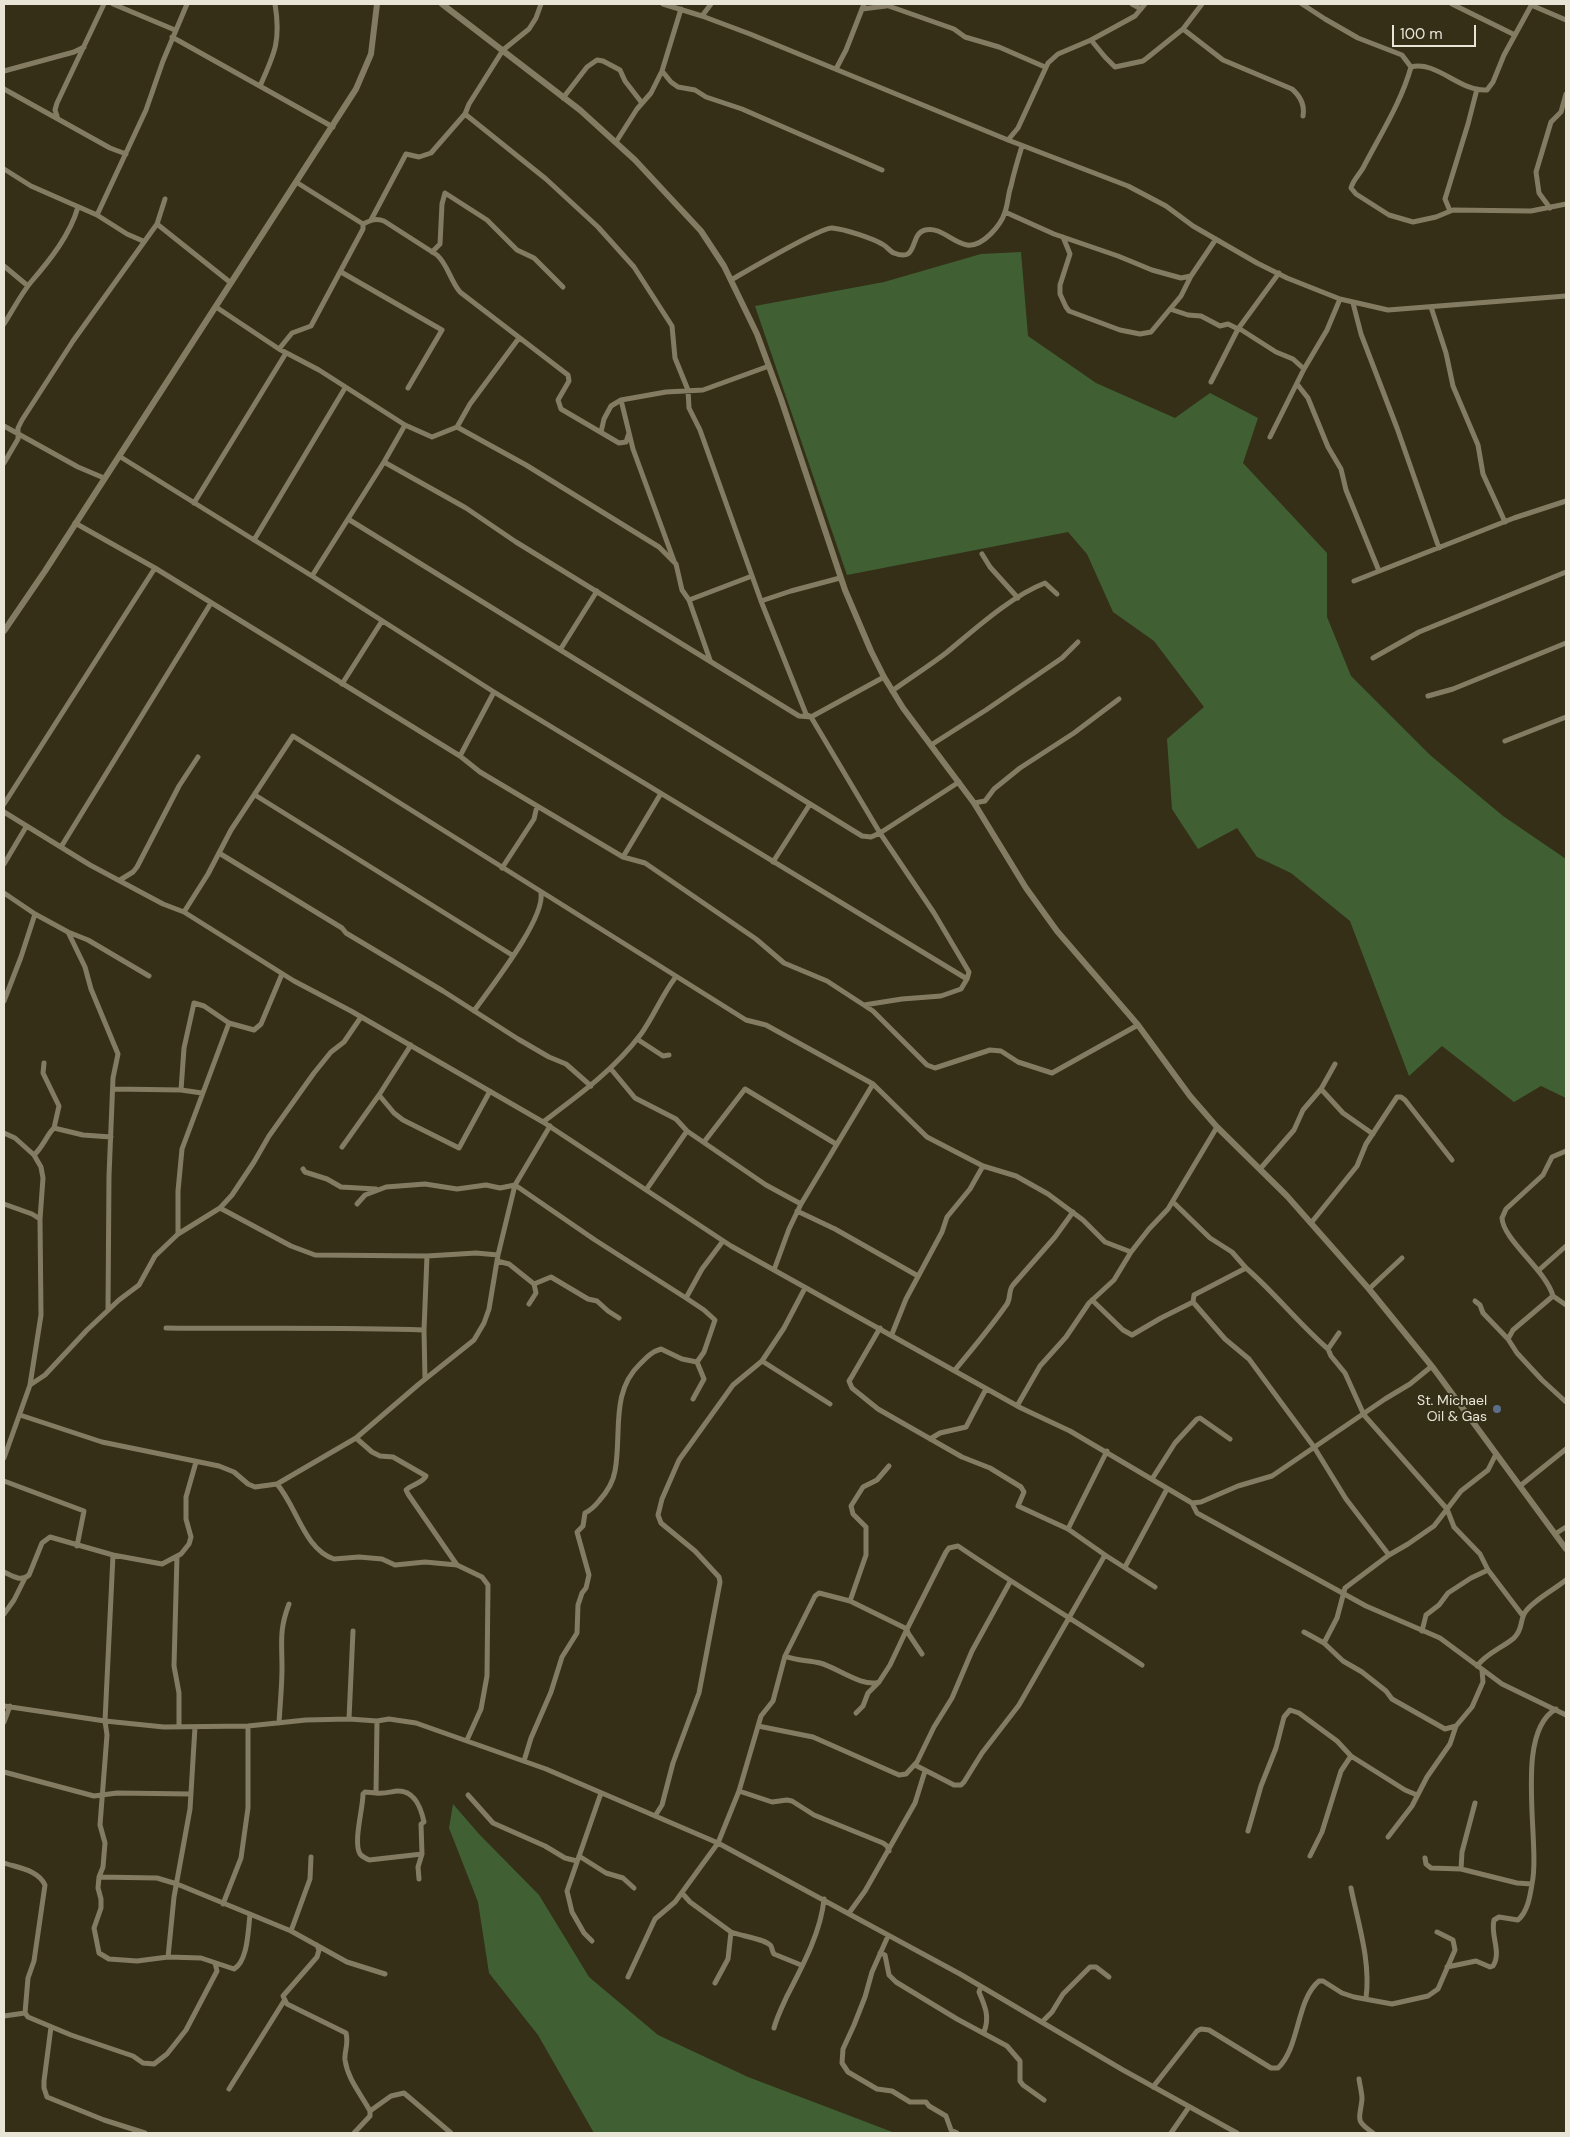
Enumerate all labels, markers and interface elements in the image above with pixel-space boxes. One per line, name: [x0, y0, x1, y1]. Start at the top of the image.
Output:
scale bar: [1395, 15, 1479, 47]
text: 100 m: [1400, 24, 1443, 44]
place label: St. Michael Oil & Gas: [1417, 1393, 1487, 1425]
marker: St. Michael Oil & Gas: [1491, 1403, 1503, 1415]

